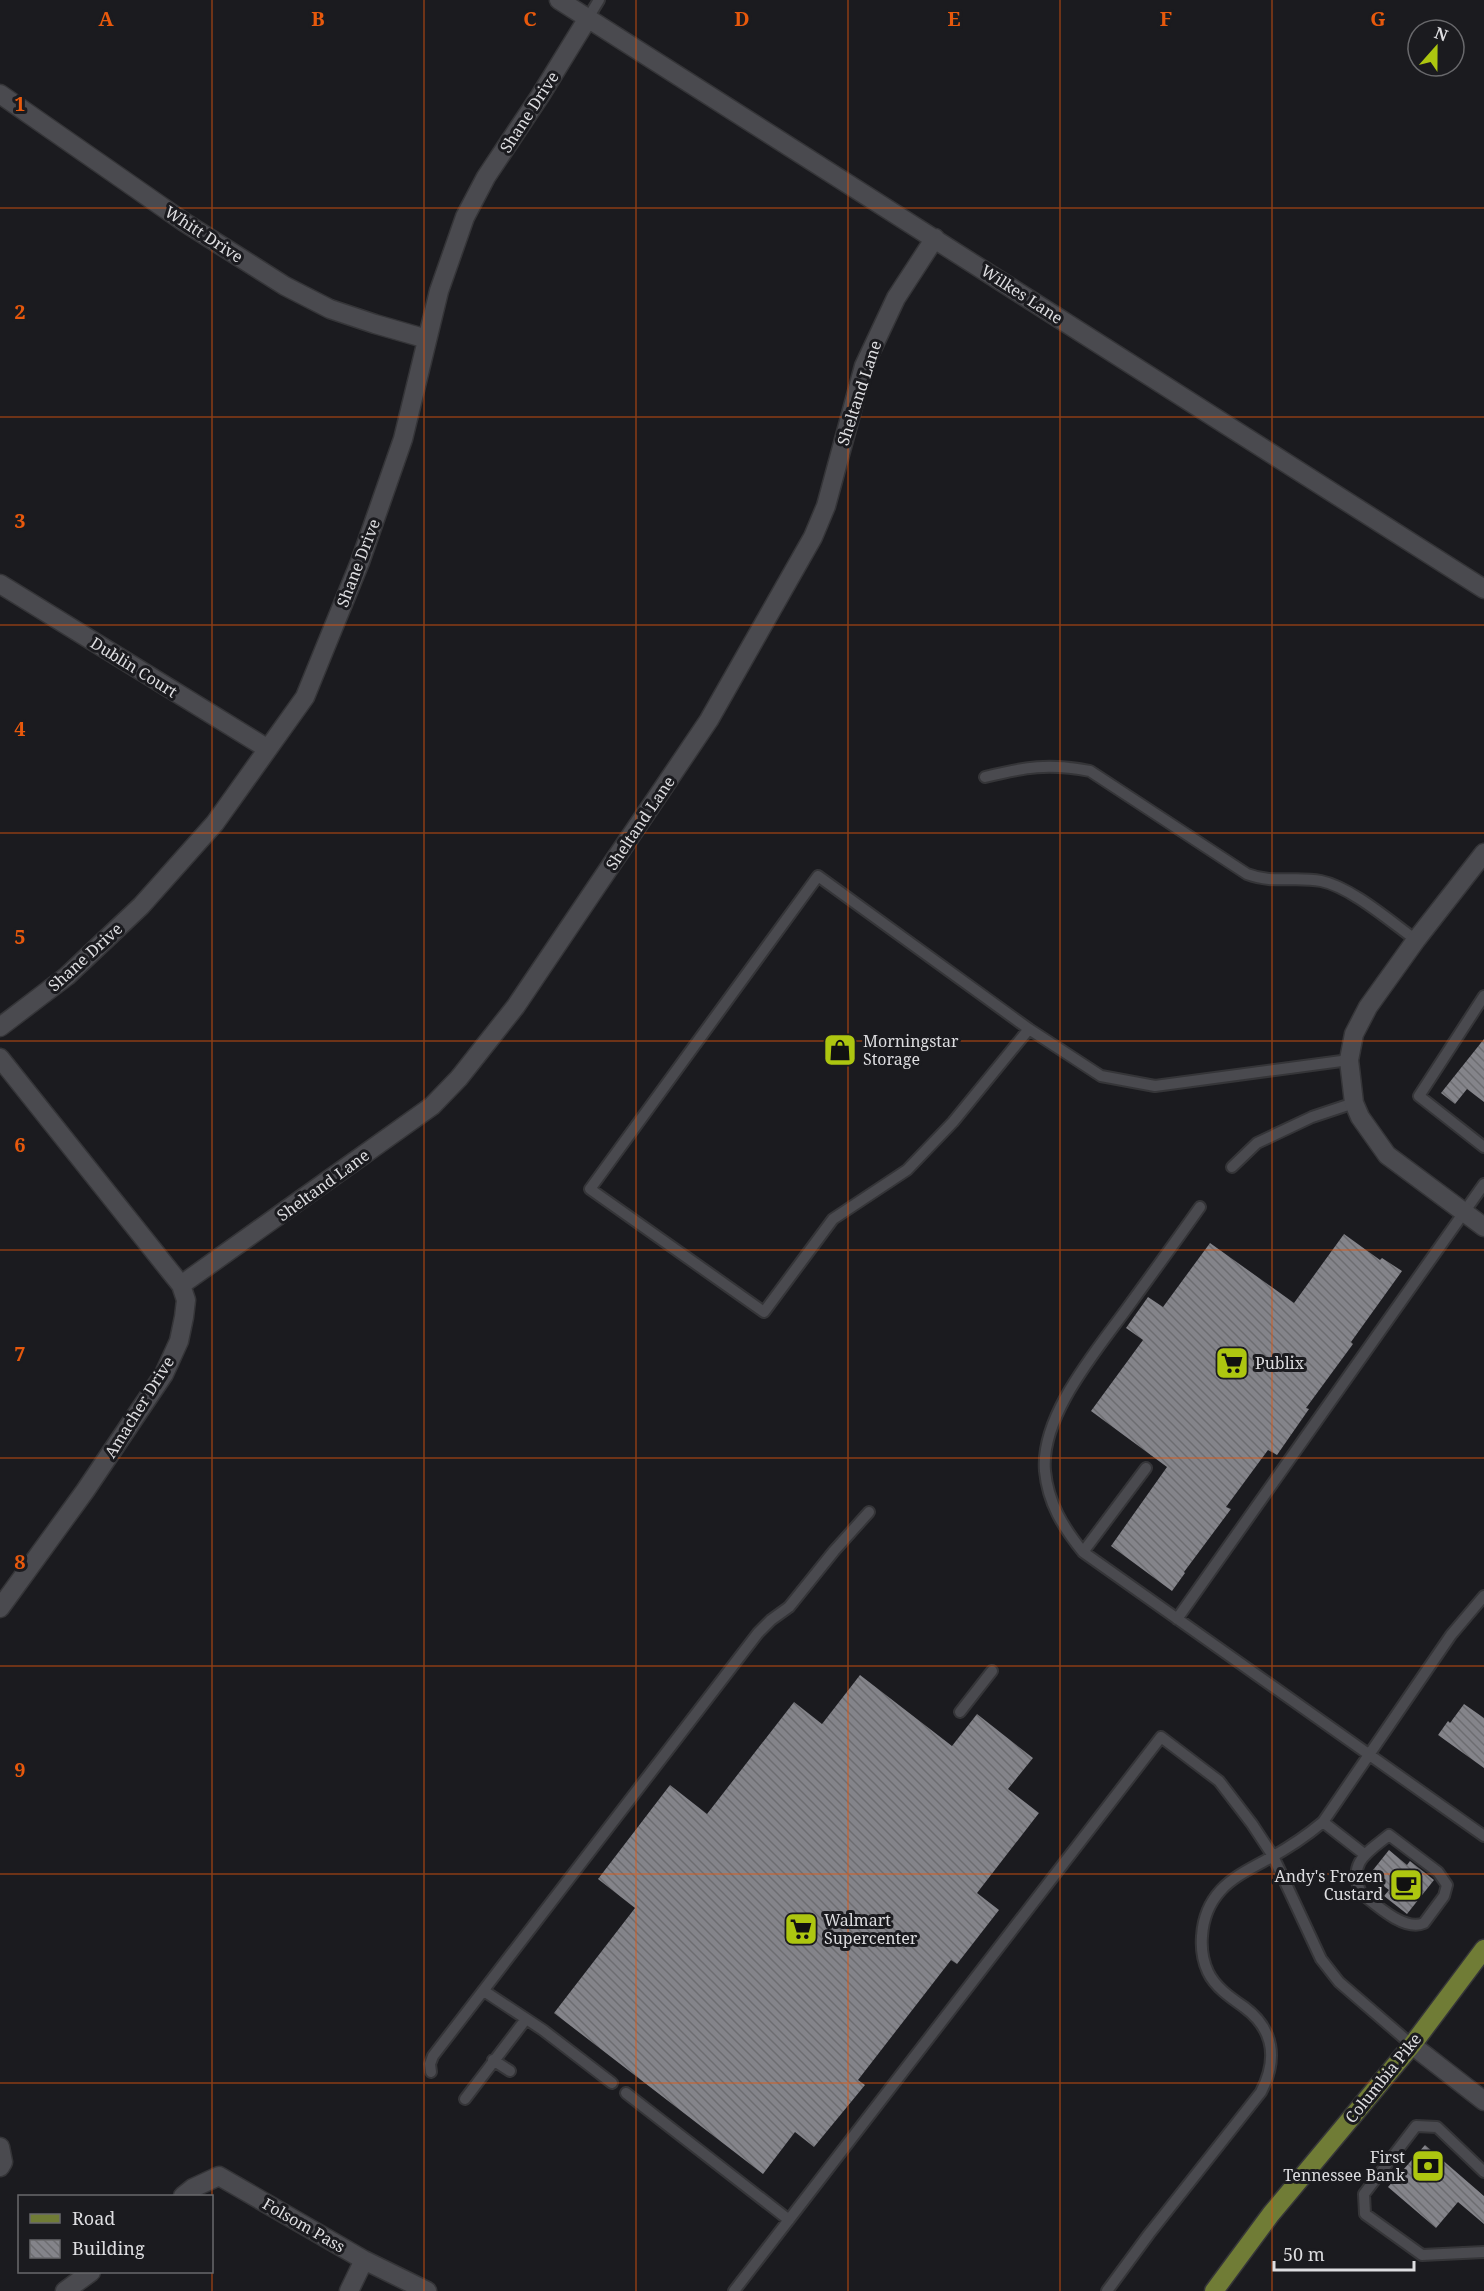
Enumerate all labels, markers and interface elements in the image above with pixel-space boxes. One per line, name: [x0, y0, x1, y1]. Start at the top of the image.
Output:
text: A: [98, 5, 114, 32]
text: B: [311, 5, 325, 32]
text: C: [523, 5, 537, 32]
text: D: [734, 5, 750, 32]
text: E: [947, 5, 961, 32]
text: F: [1160, 5, 1172, 32]
text: G: [1370, 5, 1386, 32]
north arrow: [1406, 18, 1466, 78]
text: N: [1432, 21, 1452, 47]
street label: Shane Drive: [494, 67, 564, 157]
text: 1: [14, 90, 26, 117]
street label: Whitt Drive: [160, 200, 248, 268]
street label: Wilkes Lane: [977, 259, 1067, 329]
text: 2: [14, 298, 26, 325]
street label: Sheltand Lane: [832, 338, 886, 448]
text: 3: [14, 507, 26, 534]
street label: Shane Drive: [331, 516, 385, 610]
street label: Dublin Court: [86, 632, 182, 703]
text: 4: [14, 715, 26, 742]
street label: Sheltand Lane: [600, 772, 680, 874]
street label: Shane Drive: [43, 918, 127, 996]
text: 5: [14, 923, 26, 950]
place label: Morningstar Storage: [863, 1030, 959, 1070]
shop icon: Morningstar Storage: [822, 1032, 858, 1068]
text: 6: [14, 1131, 26, 1158]
street label: Sheltand Lane: [272, 1144, 374, 1226]
text: 7: [14, 1340, 26, 1367]
supermarket icon: Publix: [1214, 1345, 1250, 1381]
street label: Amacher Drive: [99, 1352, 179, 1462]
place label: Publix: [1255, 1352, 1305, 1374]
text: 8: [14, 1548, 26, 1575]
text: 9: [14, 1756, 26, 1783]
place label: Andy's Frozen Custard: [1274, 1865, 1383, 1905]
cafe icon: Andy's Frozen Custard: [1388, 1867, 1424, 1903]
place label: Walmart Supercenter: [824, 1909, 918, 1949]
supermarket icon: Walmart Supercenter: [783, 1911, 819, 1947]
street label: Columbia Pike: [1340, 2028, 1426, 2128]
place label: First Tennessee Bank: [1283, 2146, 1406, 2186]
bank icon: First Tennessee Bank: [1410, 2148, 1446, 2184]
street label: Folsom Pass: [259, 2193, 349, 2257]
legend: [18, 2195, 213, 2273]
text: Road: [72, 2206, 115, 2230]
scale bar: [1274, 2234, 1414, 2272]
text: Building: [72, 2236, 145, 2260]
text: 50 m: [1283, 2242, 1325, 2266]

